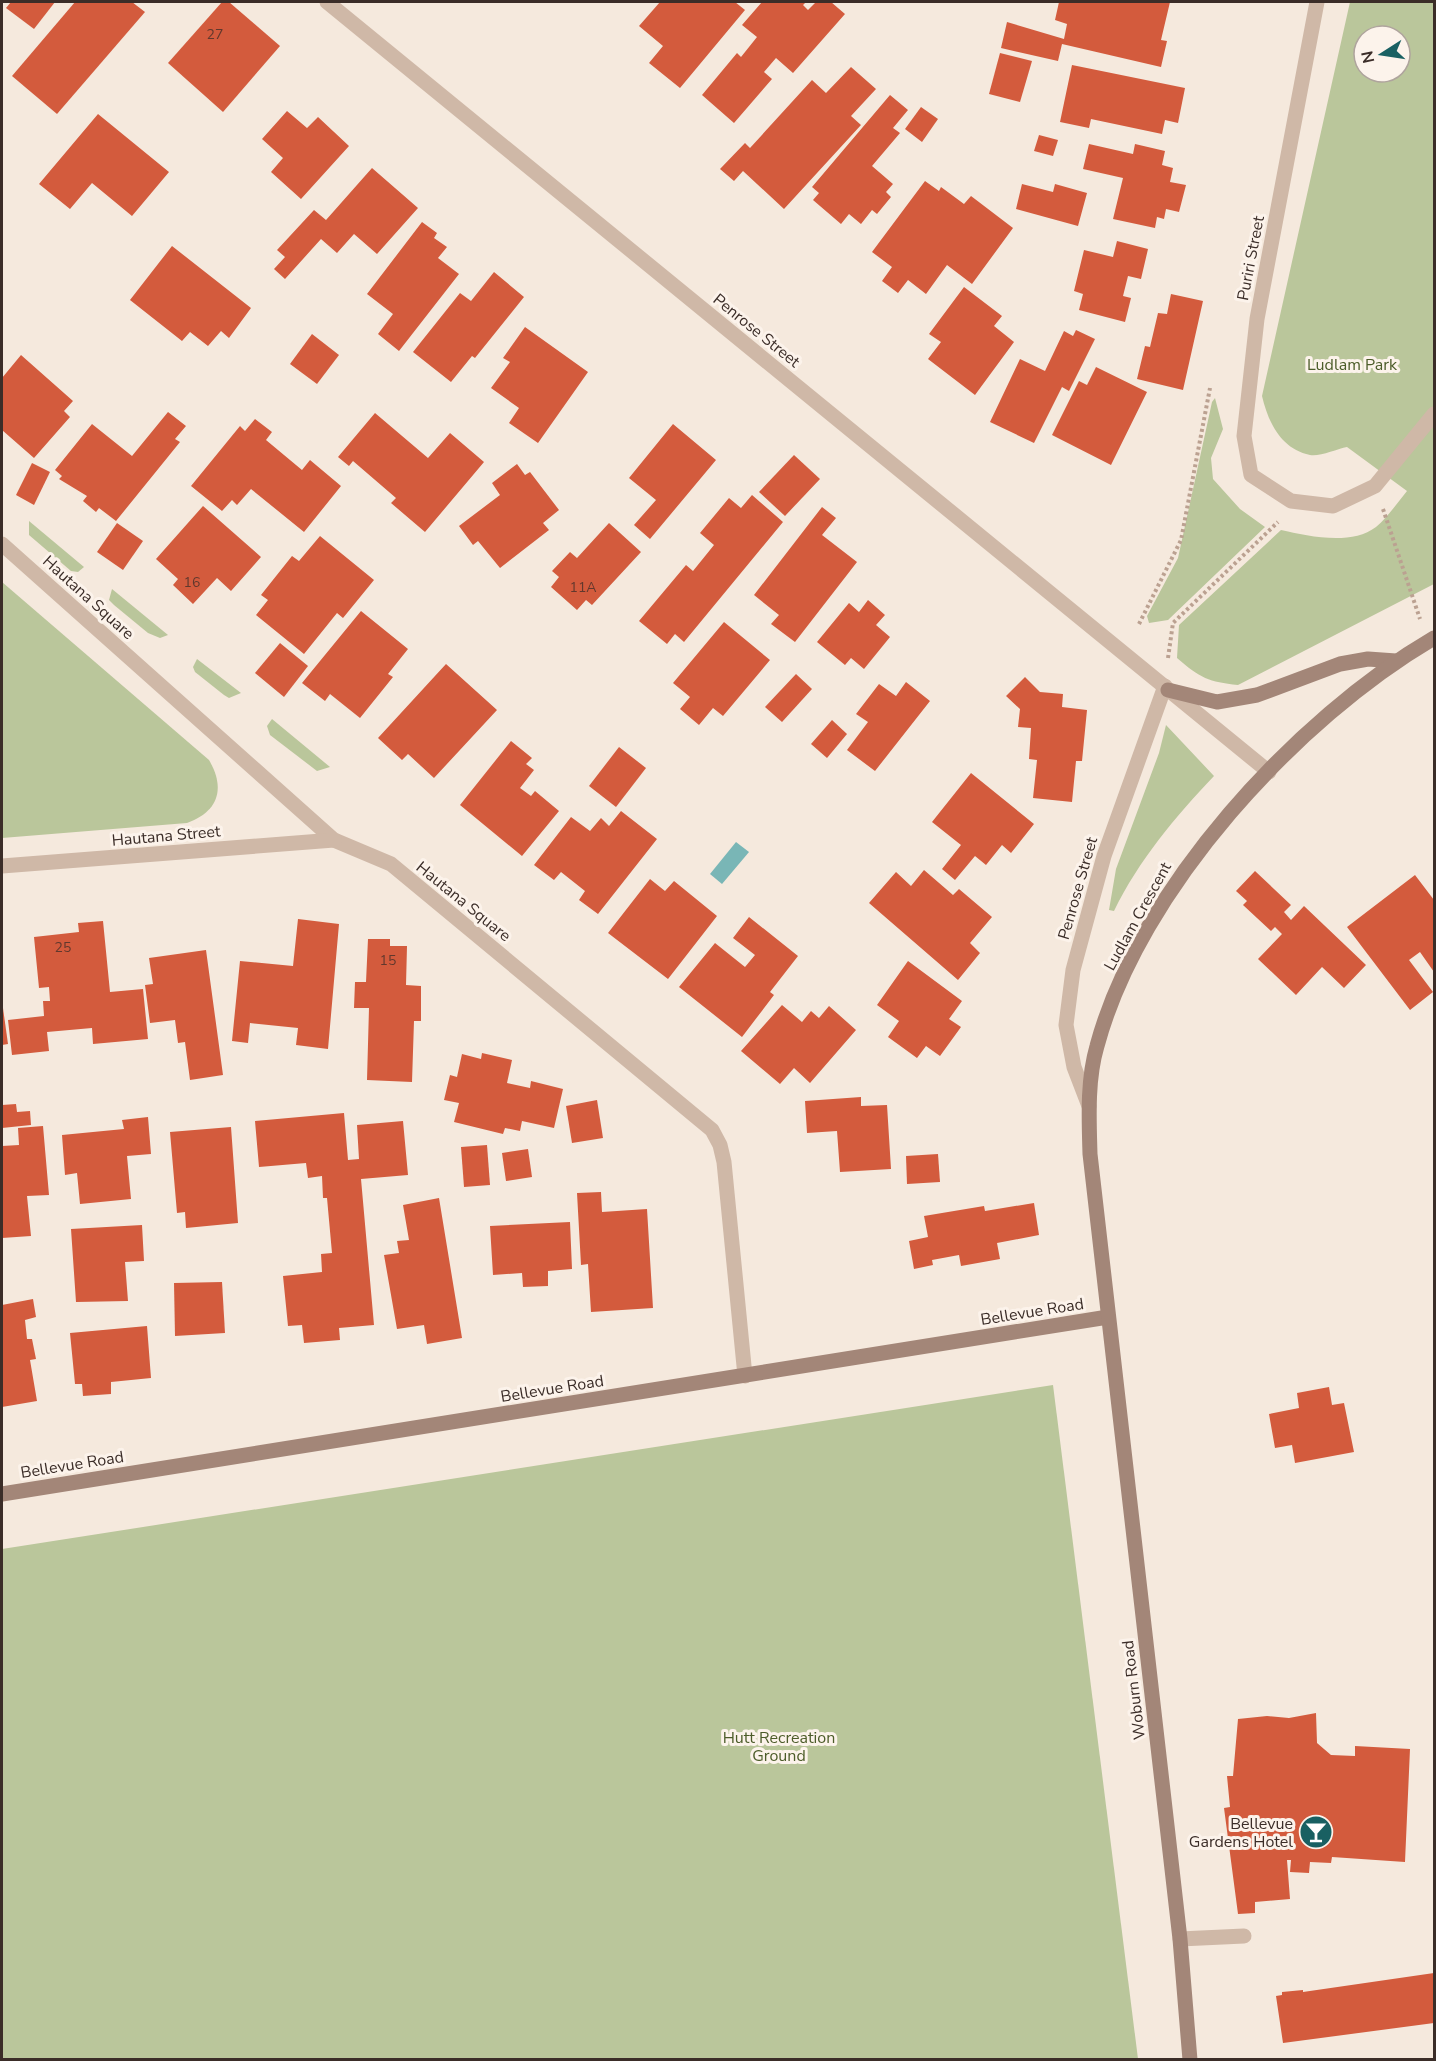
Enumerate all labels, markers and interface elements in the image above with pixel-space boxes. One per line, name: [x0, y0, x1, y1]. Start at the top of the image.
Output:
north arrow: [1352, 24, 1412, 84]
house number: 27: [207, 25, 223, 44]
text: N: [1356, 49, 1380, 65]
street label: Puriri Street: [1232, 214, 1270, 302]
street label: Penrose Street: [708, 289, 805, 373]
park label: Ludlam Park: [1307, 354, 1398, 376]
street label: Hautana Square: [38, 551, 139, 645]
house number: 16: [184, 573, 200, 592]
house number: 11A: [569, 578, 597, 597]
street label: Hautana Street: [111, 820, 222, 852]
street label: Penrose Street: [1053, 834, 1103, 942]
street label: Hautana Square: [411, 857, 515, 947]
street label: Ludlam Crescent: [1099, 858, 1177, 975]
house number: 25: [55, 938, 71, 957]
house number: 15: [380, 951, 396, 970]
street label: Bellevue Road: [979, 1293, 1085, 1331]
street label: Bellevue Road: [499, 1370, 605, 1408]
street label: Bellevue Road: [19, 1446, 125, 1484]
street label: Woburn Road: [1117, 1639, 1151, 1741]
park label: Hutt Recreation Ground: [723, 1727, 835, 1767]
place label: Bellevue Gardens Hotel: [1189, 1813, 1293, 1853]
bar icon: Bellevue Gardens Hotel: [1298, 1814, 1334, 1850]

